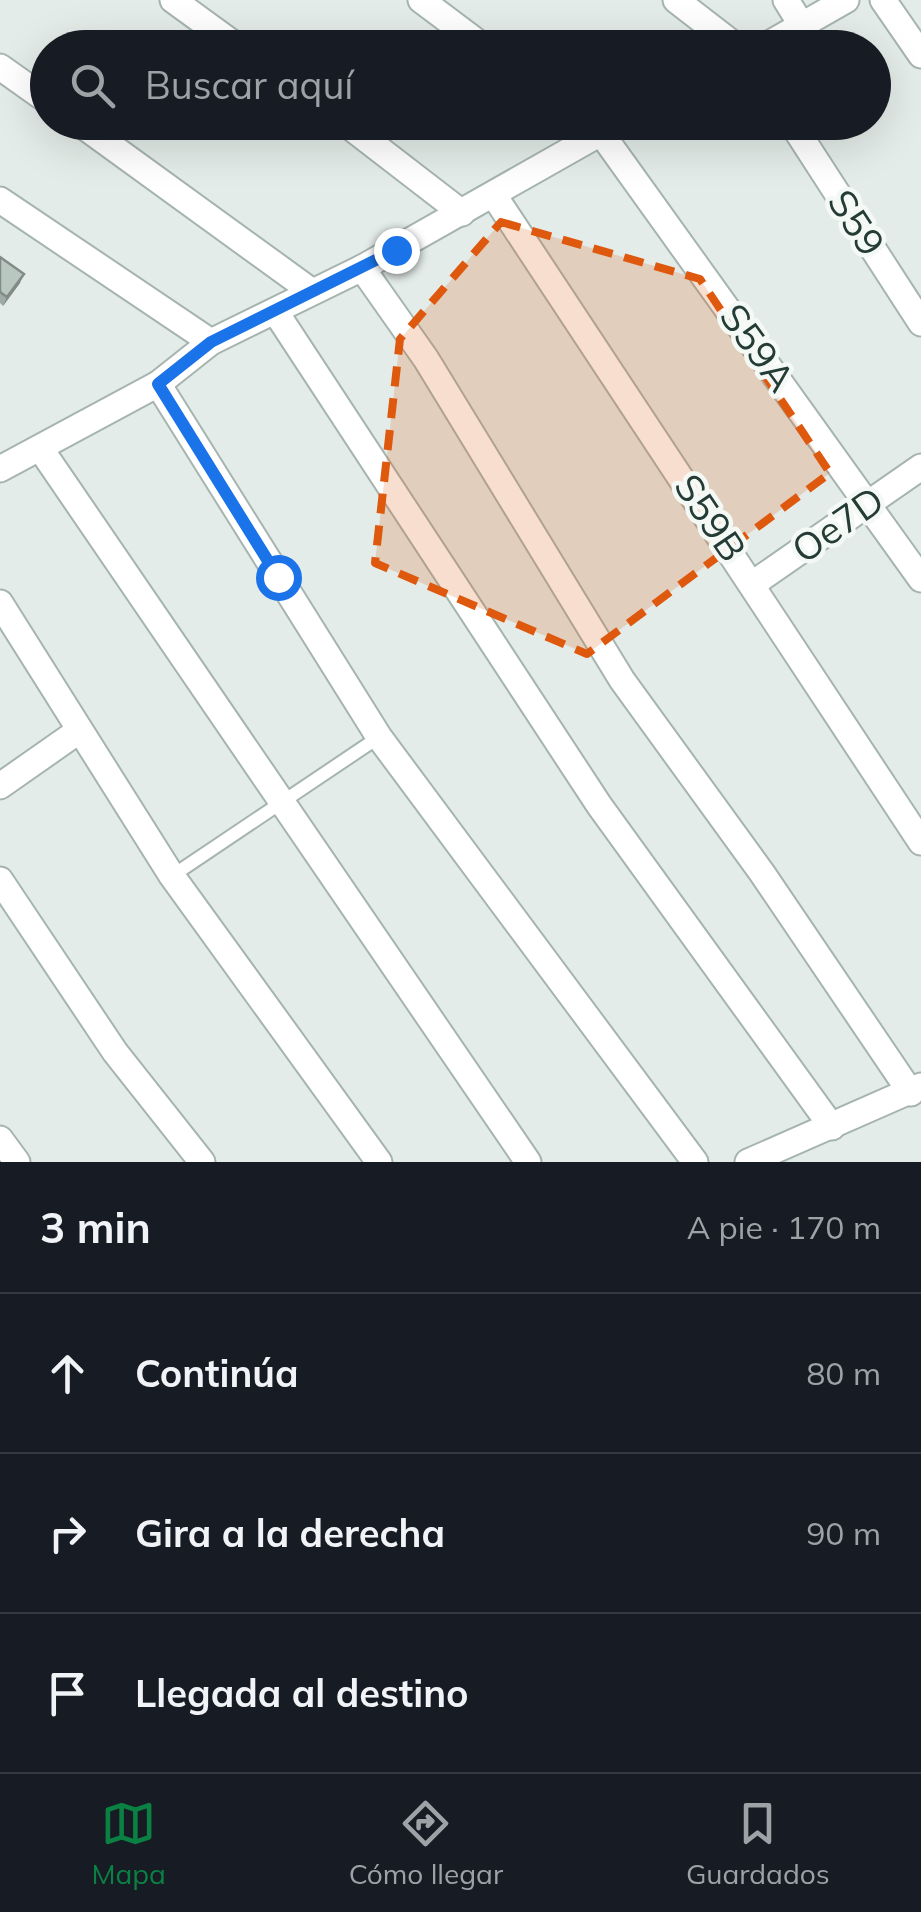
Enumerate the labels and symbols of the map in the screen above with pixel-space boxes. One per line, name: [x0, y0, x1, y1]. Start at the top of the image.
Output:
street label: S59: [818, 180, 896, 265]
route end: [374, 228, 420, 274]
street label: S59A: [710, 294, 806, 401]
street label: S59B: [664, 465, 757, 570]
street label: Oe7D: [782, 475, 893, 573]
route start: [256, 555, 302, 601]

